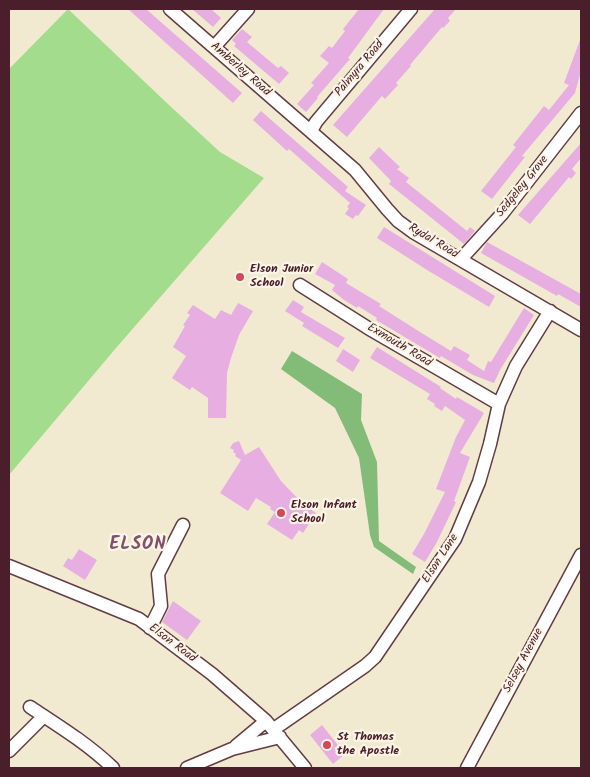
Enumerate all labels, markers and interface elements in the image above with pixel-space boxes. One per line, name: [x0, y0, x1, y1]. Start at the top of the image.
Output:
street label: Palmyra Road: [332, 38, 388, 100]
street label: Amberley Road: [207, 40, 273, 100]
street label: Sedgeley Grove: [494, 153, 552, 221]
street label: Rydal Road: [405, 221, 461, 263]
place label: Elson Junior School: [250, 263, 313, 291]
marker: Elson Junior School: [234, 271, 246, 283]
street label: Exmouth Road: [364, 321, 434, 371]
place label: Elson Infant School: [291, 499, 357, 527]
marker: Elson Infant School: [275, 507, 287, 519]
street label: Elson Lane: [420, 532, 462, 586]
district label: ELSON: [109, 535, 167, 557]
street label: Elson Road: [145, 621, 199, 667]
street label: Selsey Avenue: [501, 626, 547, 696]
place label: St Thomas the Apostle: [337, 731, 399, 759]
marker: St Thomas the Apostle: [321, 739, 333, 751]

